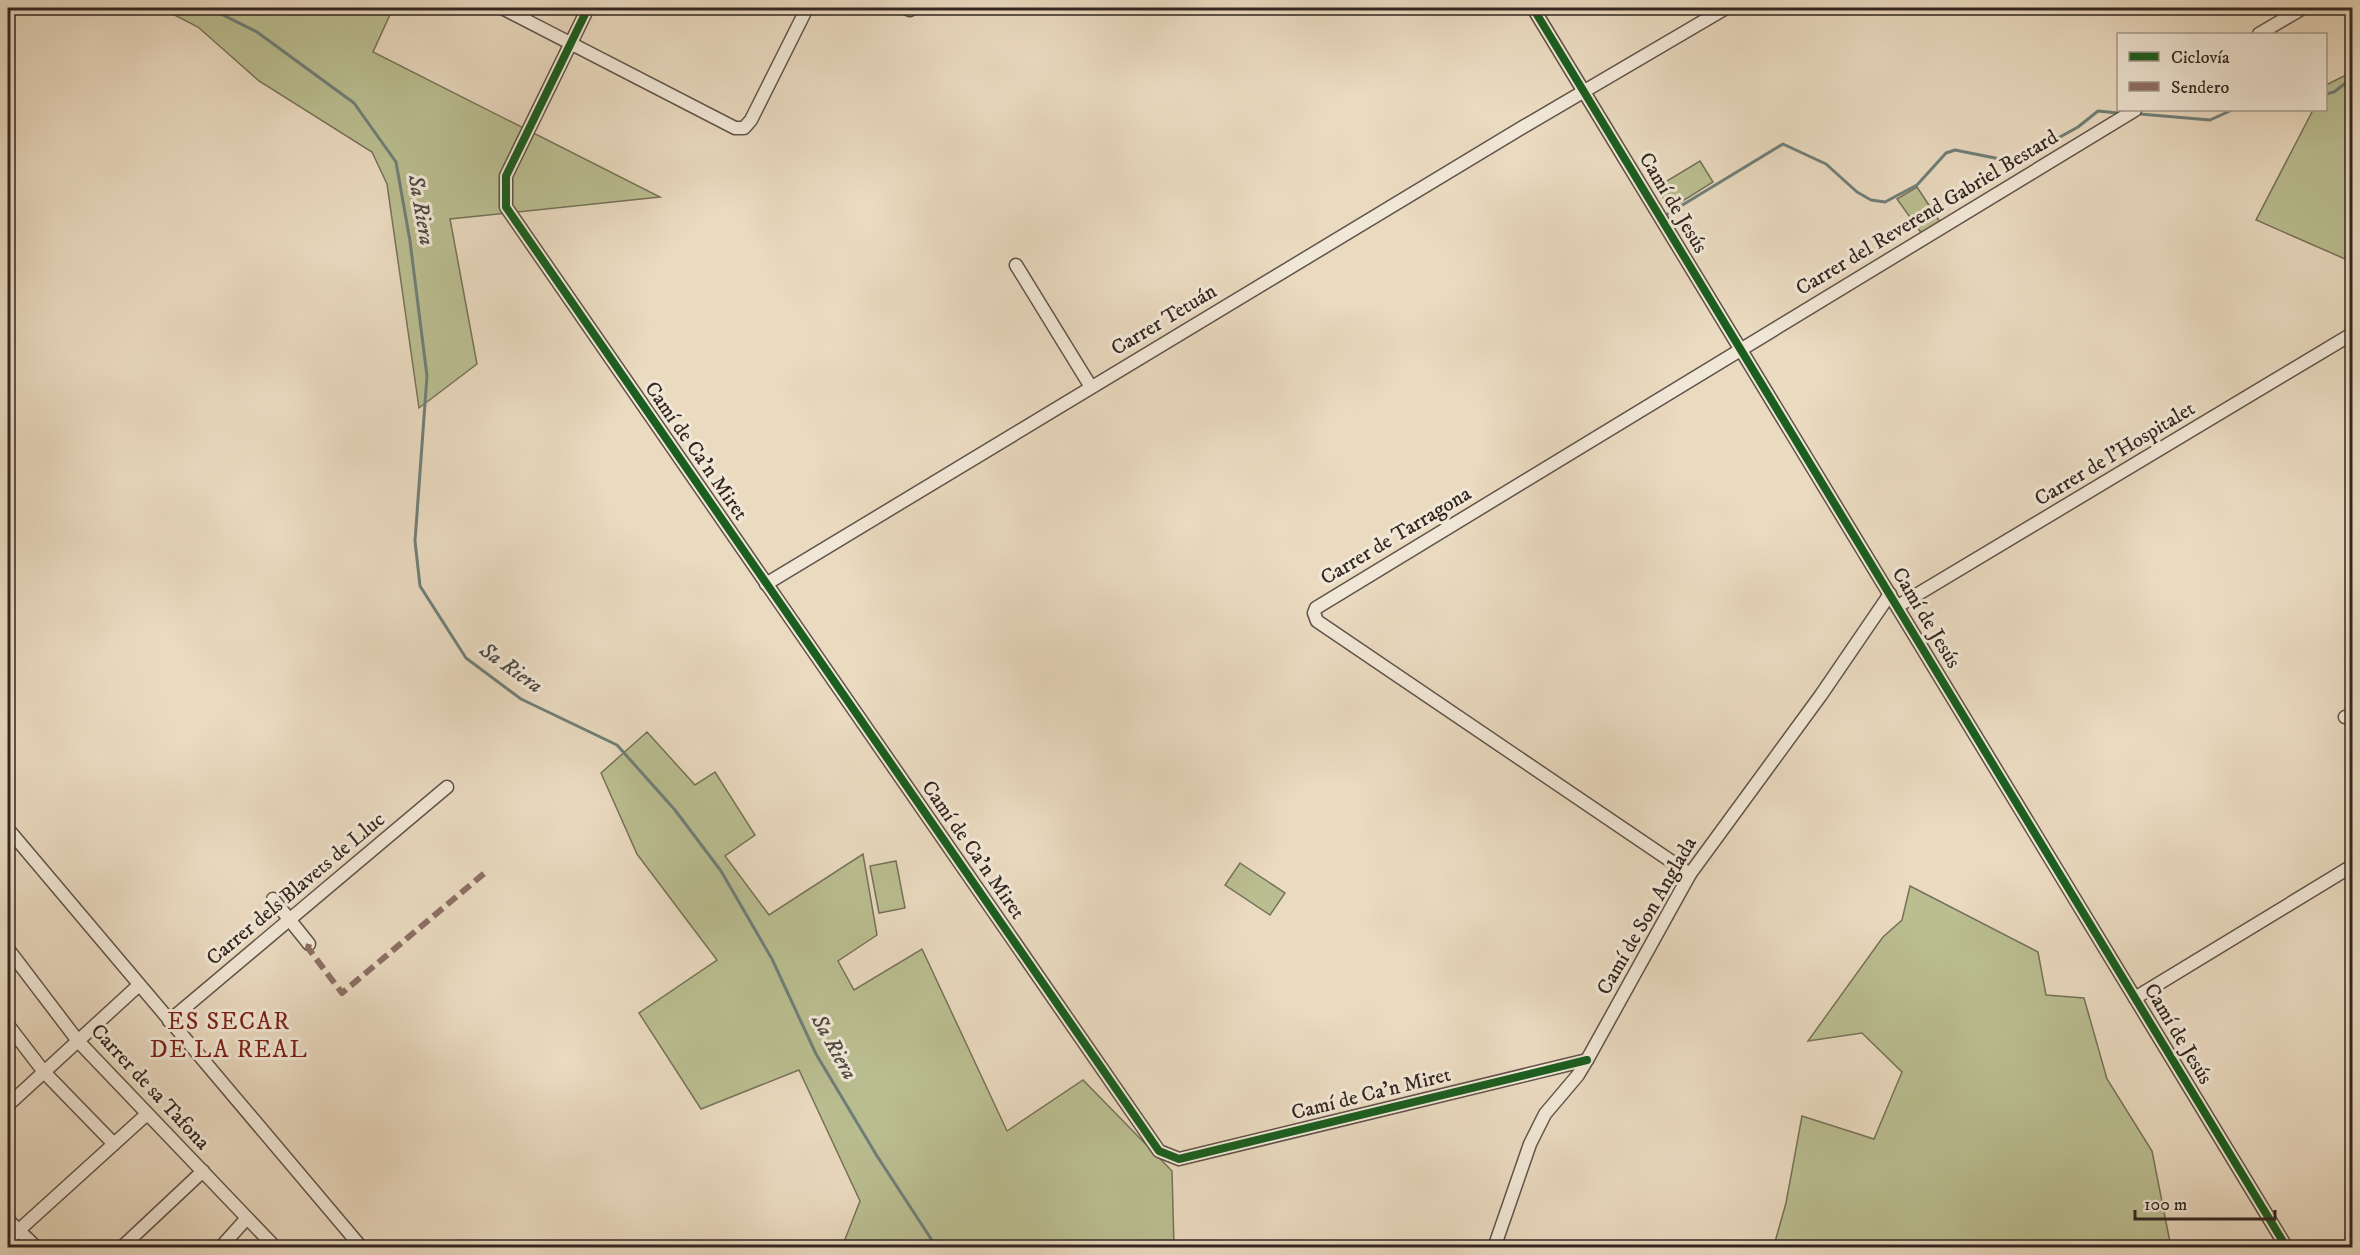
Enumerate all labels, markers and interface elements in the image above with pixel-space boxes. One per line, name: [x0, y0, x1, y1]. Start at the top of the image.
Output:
legend: [2117, 33, 2327, 111]
text: Ciclovía: [2171, 47, 2230, 69]
text: Sendero: [2171, 77, 2229, 99]
street label: Carrer del Reverend Gabriel Bestard: [1791, 124, 2063, 302]
street label: Camí de Jesús: [1633, 148, 1713, 258]
water label: Sa Riera: [401, 172, 440, 247]
street label: Carrer Tetuán: [1106, 278, 1222, 362]
street label: Camí de Ca'n Miret: [638, 377, 754, 526]
street label: Carrer de l'Hospitalet: [2030, 396, 2200, 512]
street label: Carrer de Tarragona: [1316, 481, 1476, 591]
street label: Camí de Jesús: [1886, 563, 1966, 673]
water label: Sa Riera: [473, 636, 548, 699]
street label: Camí de Ca'n Miret: [915, 776, 1031, 925]
street label: Carrer dels Blavets de Lluc: [201, 807, 391, 971]
street label: Camí de Son Anglada: [1591, 832, 1703, 1000]
street label: Camí de Jesús: [2138, 979, 2218, 1089]
district label: ES SECAR DE LA REAL: [150, 1007, 308, 1065]
water label: Sa Riera: [805, 1009, 863, 1085]
street label: Carrer de sa Tafona: [85, 1018, 215, 1156]
street label: Camí de Ca'n Miret: [1289, 1062, 1454, 1126]
scale bar: [2135, 1183, 2274, 1221]
text: 100 m: [2144, 1194, 2187, 1216]

